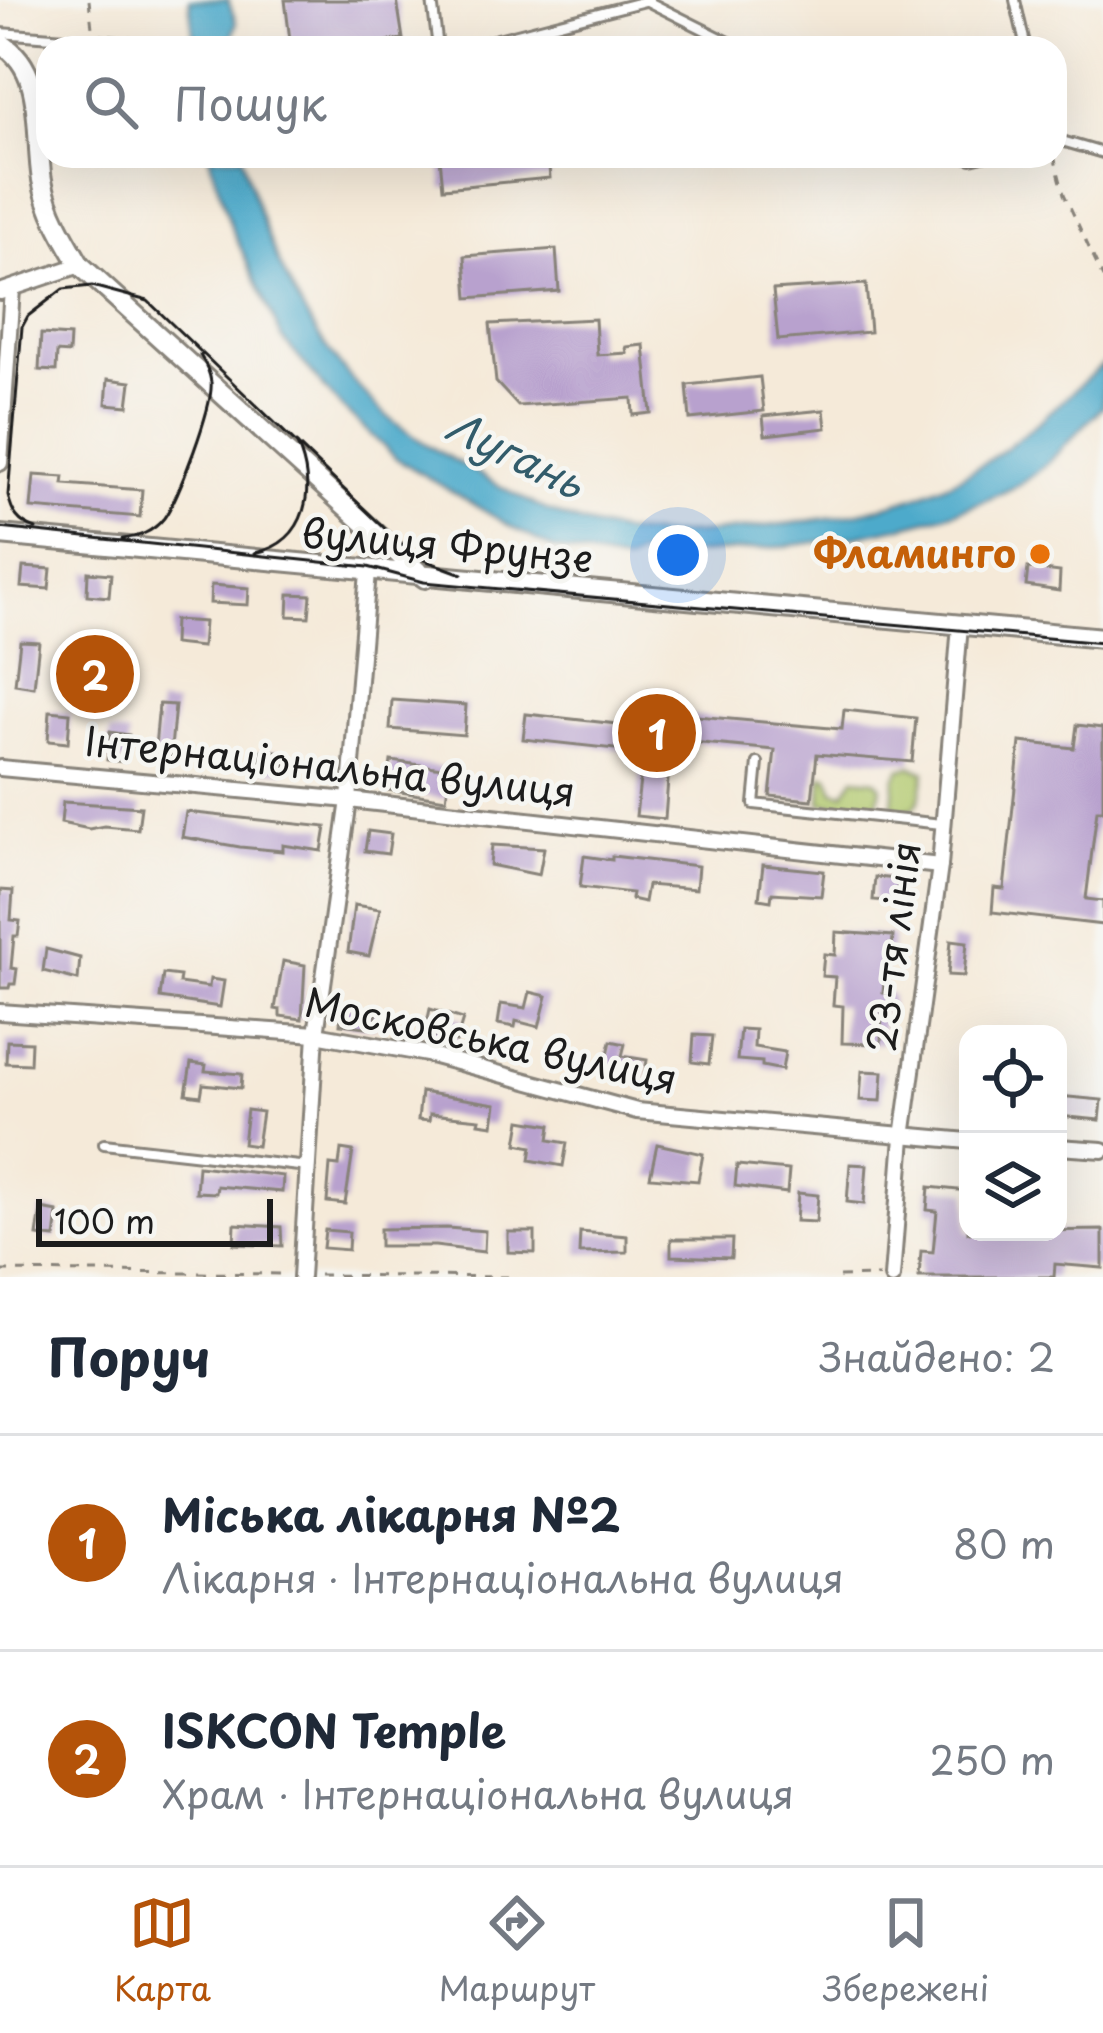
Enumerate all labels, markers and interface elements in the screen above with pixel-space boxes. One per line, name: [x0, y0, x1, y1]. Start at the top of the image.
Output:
search box: [36, 36, 1067, 168]
text: Пошук: [174, 68, 327, 136]
icon: search: [78, 69, 144, 135]
water label: Лугань: [437, 393, 597, 514]
street label: вулиця Фрунзе: [299, 501, 595, 586]
place label: Фламинго: [813, 522, 1016, 581]
your location: [648, 525, 708, 585]
marker: Фламинго: [1027, 541, 1053, 567]
pin: 2: [56, 629, 134, 719]
pin: 1: [618, 688, 696, 778]
street label: Інтернаціональна вулиця: [82, 709, 578, 820]
street label: 23-тя лінія: [849, 838, 934, 1056]
street label: Московська вулиця: [300, 970, 683, 1107]
map controls: [959, 1025, 1067, 1241]
button: locate: [959, 1025, 1067, 1133]
button: layers: [959, 1133, 1067, 1241]
scale bar: [36, 1193, 273, 1246]
text: 100 m: [54, 1195, 155, 1245]
text: Поруч: [48, 1317, 210, 1394]
text: Знайдено: 2: [819, 1326, 1055, 1385]
text: Міська лікарня №2: [162, 1479, 621, 1547]
text: 1: [78, 1513, 96, 1572]
text: 80 m: [953, 1513, 1055, 1572]
text: Лікарня · Інтернаціональна вулиця: [162, 1547, 844, 1606]
text: ISKCON Temple: [162, 1695, 506, 1763]
text: 2: [73, 1729, 101, 1788]
text: 250 m: [930, 1729, 1055, 1788]
text: Храм · Інтернаціональна вулиця: [162, 1763, 794, 1822]
tab: Карта: [114, 1890, 211, 2012]
tab: Маршрут: [439, 1890, 595, 2012]
tab: Збережені: [823, 1890, 989, 2012]

